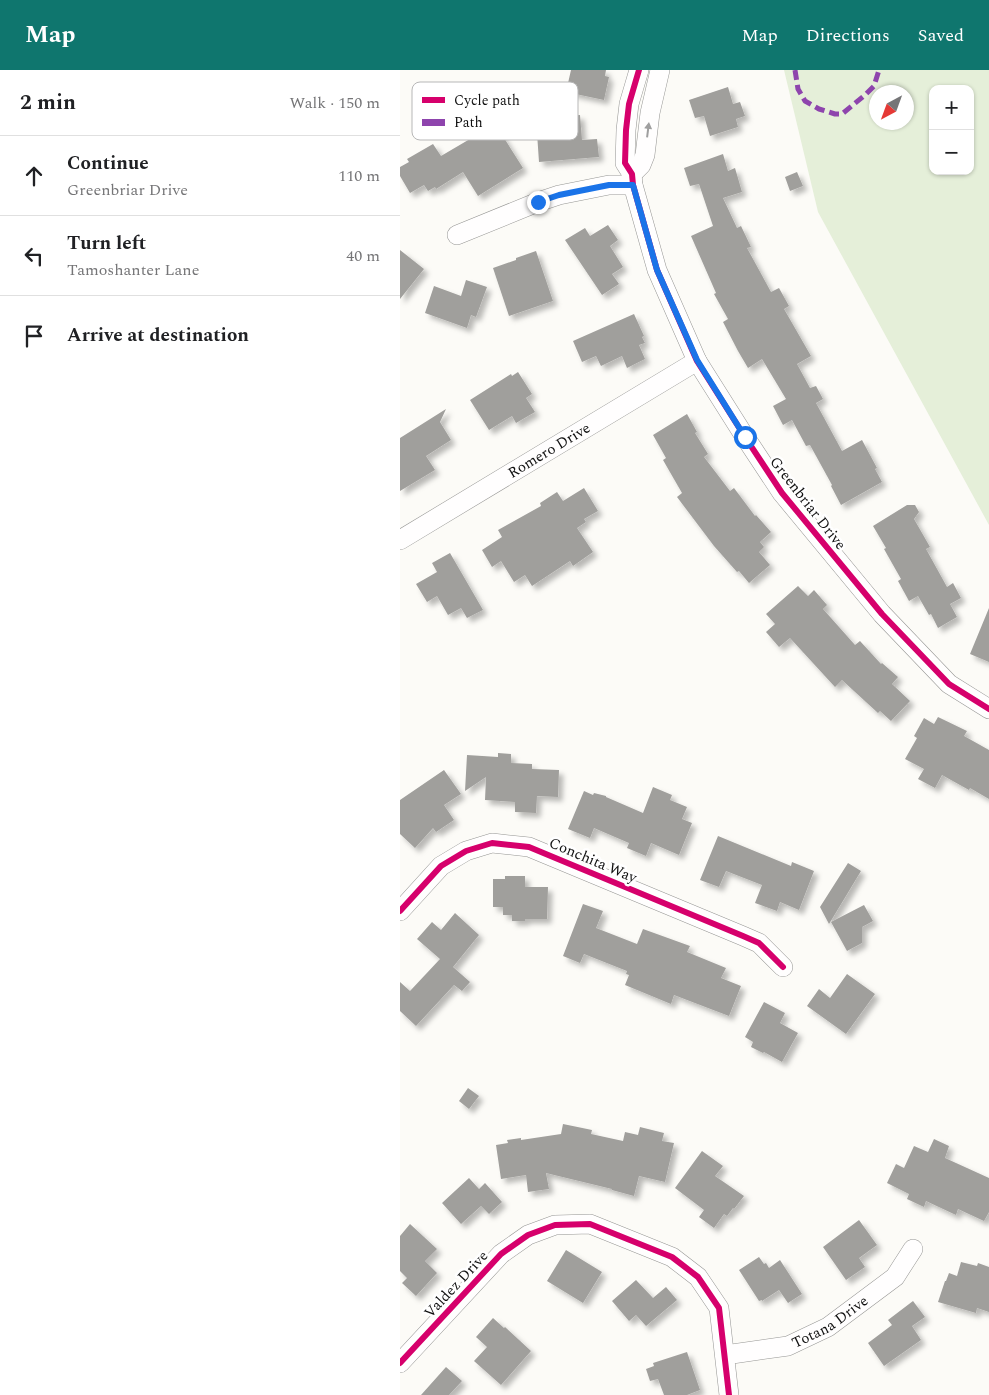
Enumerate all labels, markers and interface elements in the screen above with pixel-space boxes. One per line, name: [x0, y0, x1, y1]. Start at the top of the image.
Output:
text: Map: [25, 17, 75, 53]
text: Map: [742, 22, 778, 49]
text: Directions: [806, 22, 890, 49]
text: Saved: [918, 22, 964, 49]
legend: [412, 82, 578, 140]
north arrow: [869, 85, 914, 130]
map controls: [929, 85, 974, 175]
button: +: [929, 85, 974, 130]
text: 2 min: [20, 87, 76, 119]
text: Cycle path: [454, 90, 520, 111]
text: Walk · 150 m: [289, 91, 380, 115]
text: Path: [454, 112, 483, 133]
one-way arrow: [644, 122, 652, 138]
button: −: [929, 130, 974, 175]
text: Continue: [67, 149, 149, 178]
icon: ahead: [20, 162, 48, 190]
text: 110 m: [338, 164, 380, 188]
text: Greenbriar Drive: [67, 178, 188, 202]
route end: [527, 191, 550, 214]
text: Turn left: [67, 229, 146, 258]
icon: left: [20, 242, 48, 270]
text: 40 m: [346, 244, 380, 268]
text: Tamoshanter Lane: [67, 258, 199, 282]
text: Arrive at destination: [67, 321, 249, 350]
icon: arrive: [20, 322, 48, 350]
street label: Romero Drive: [504, 417, 595, 484]
route start: [734, 426, 757, 449]
street label: Greenbriar Drive: [764, 452, 852, 555]
street label: Conchita Way: [545, 832, 641, 890]
street label: Valdez Drive: [419, 1245, 494, 1323]
street label: Totana Drive: [788, 1290, 873, 1355]

